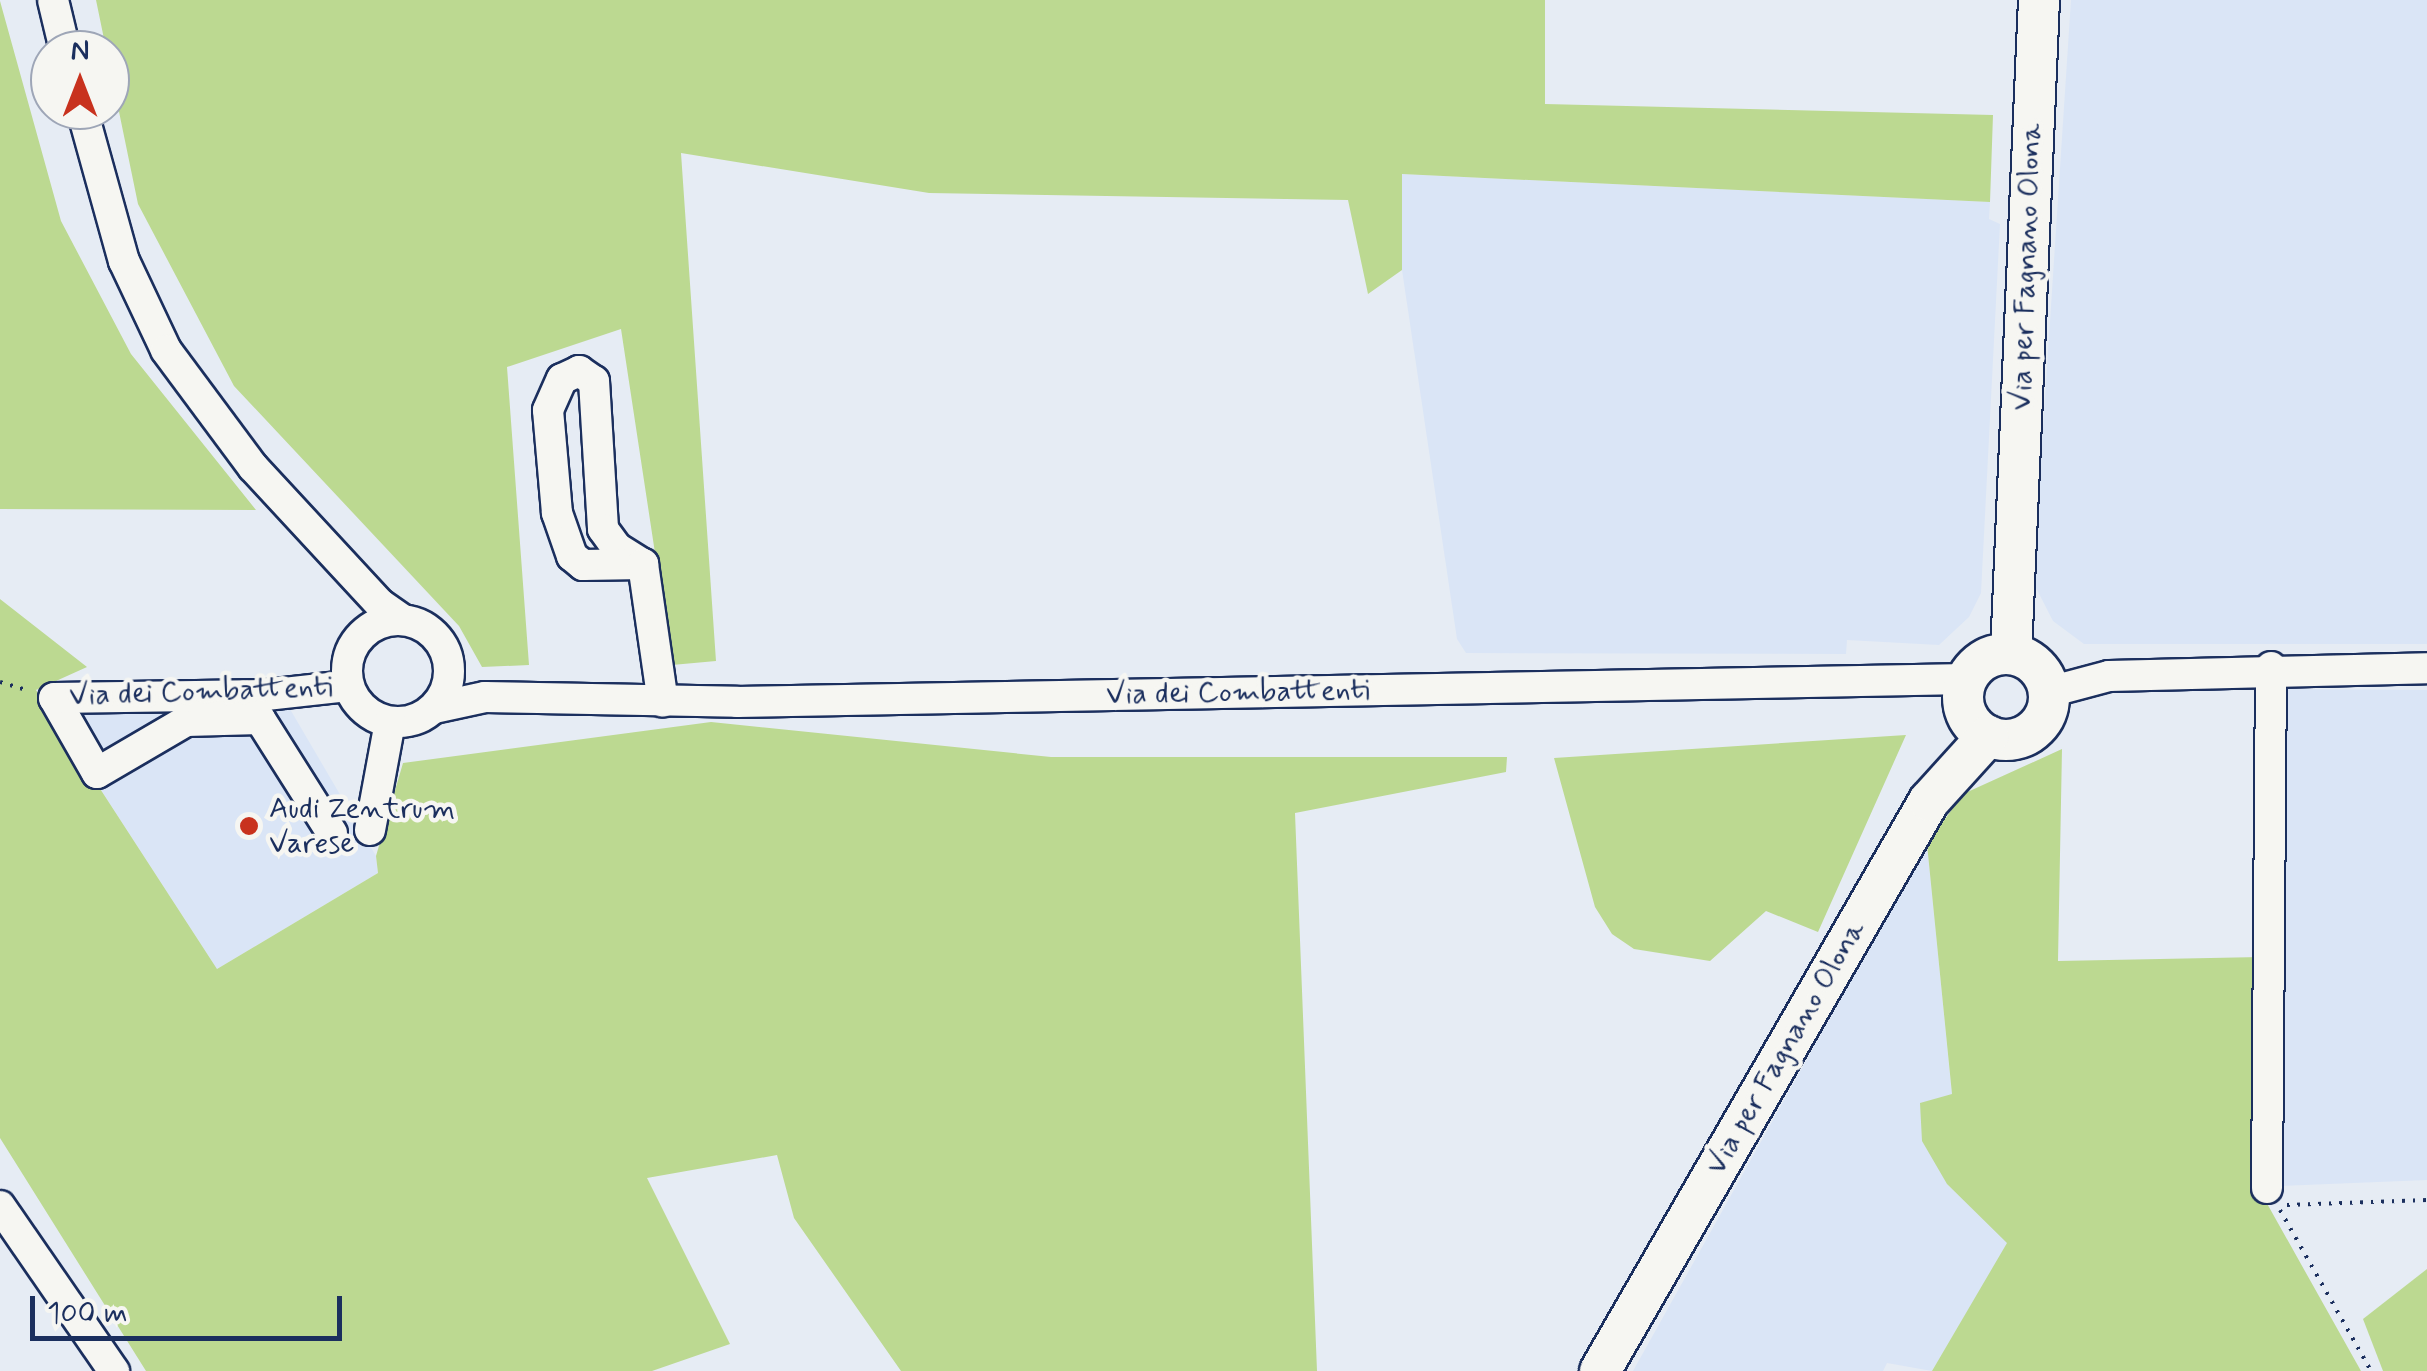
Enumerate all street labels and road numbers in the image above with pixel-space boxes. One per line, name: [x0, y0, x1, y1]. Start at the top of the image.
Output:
street label: Via per Fagnano Olona: [2004, 123, 2050, 411]
street label: Via dei Combattenti: [68, 669, 334, 715]
street label: Via dei Combattenti: [1106, 673, 1370, 713]
street label: Via per Fagnano Olona: [1699, 915, 1873, 1181]

